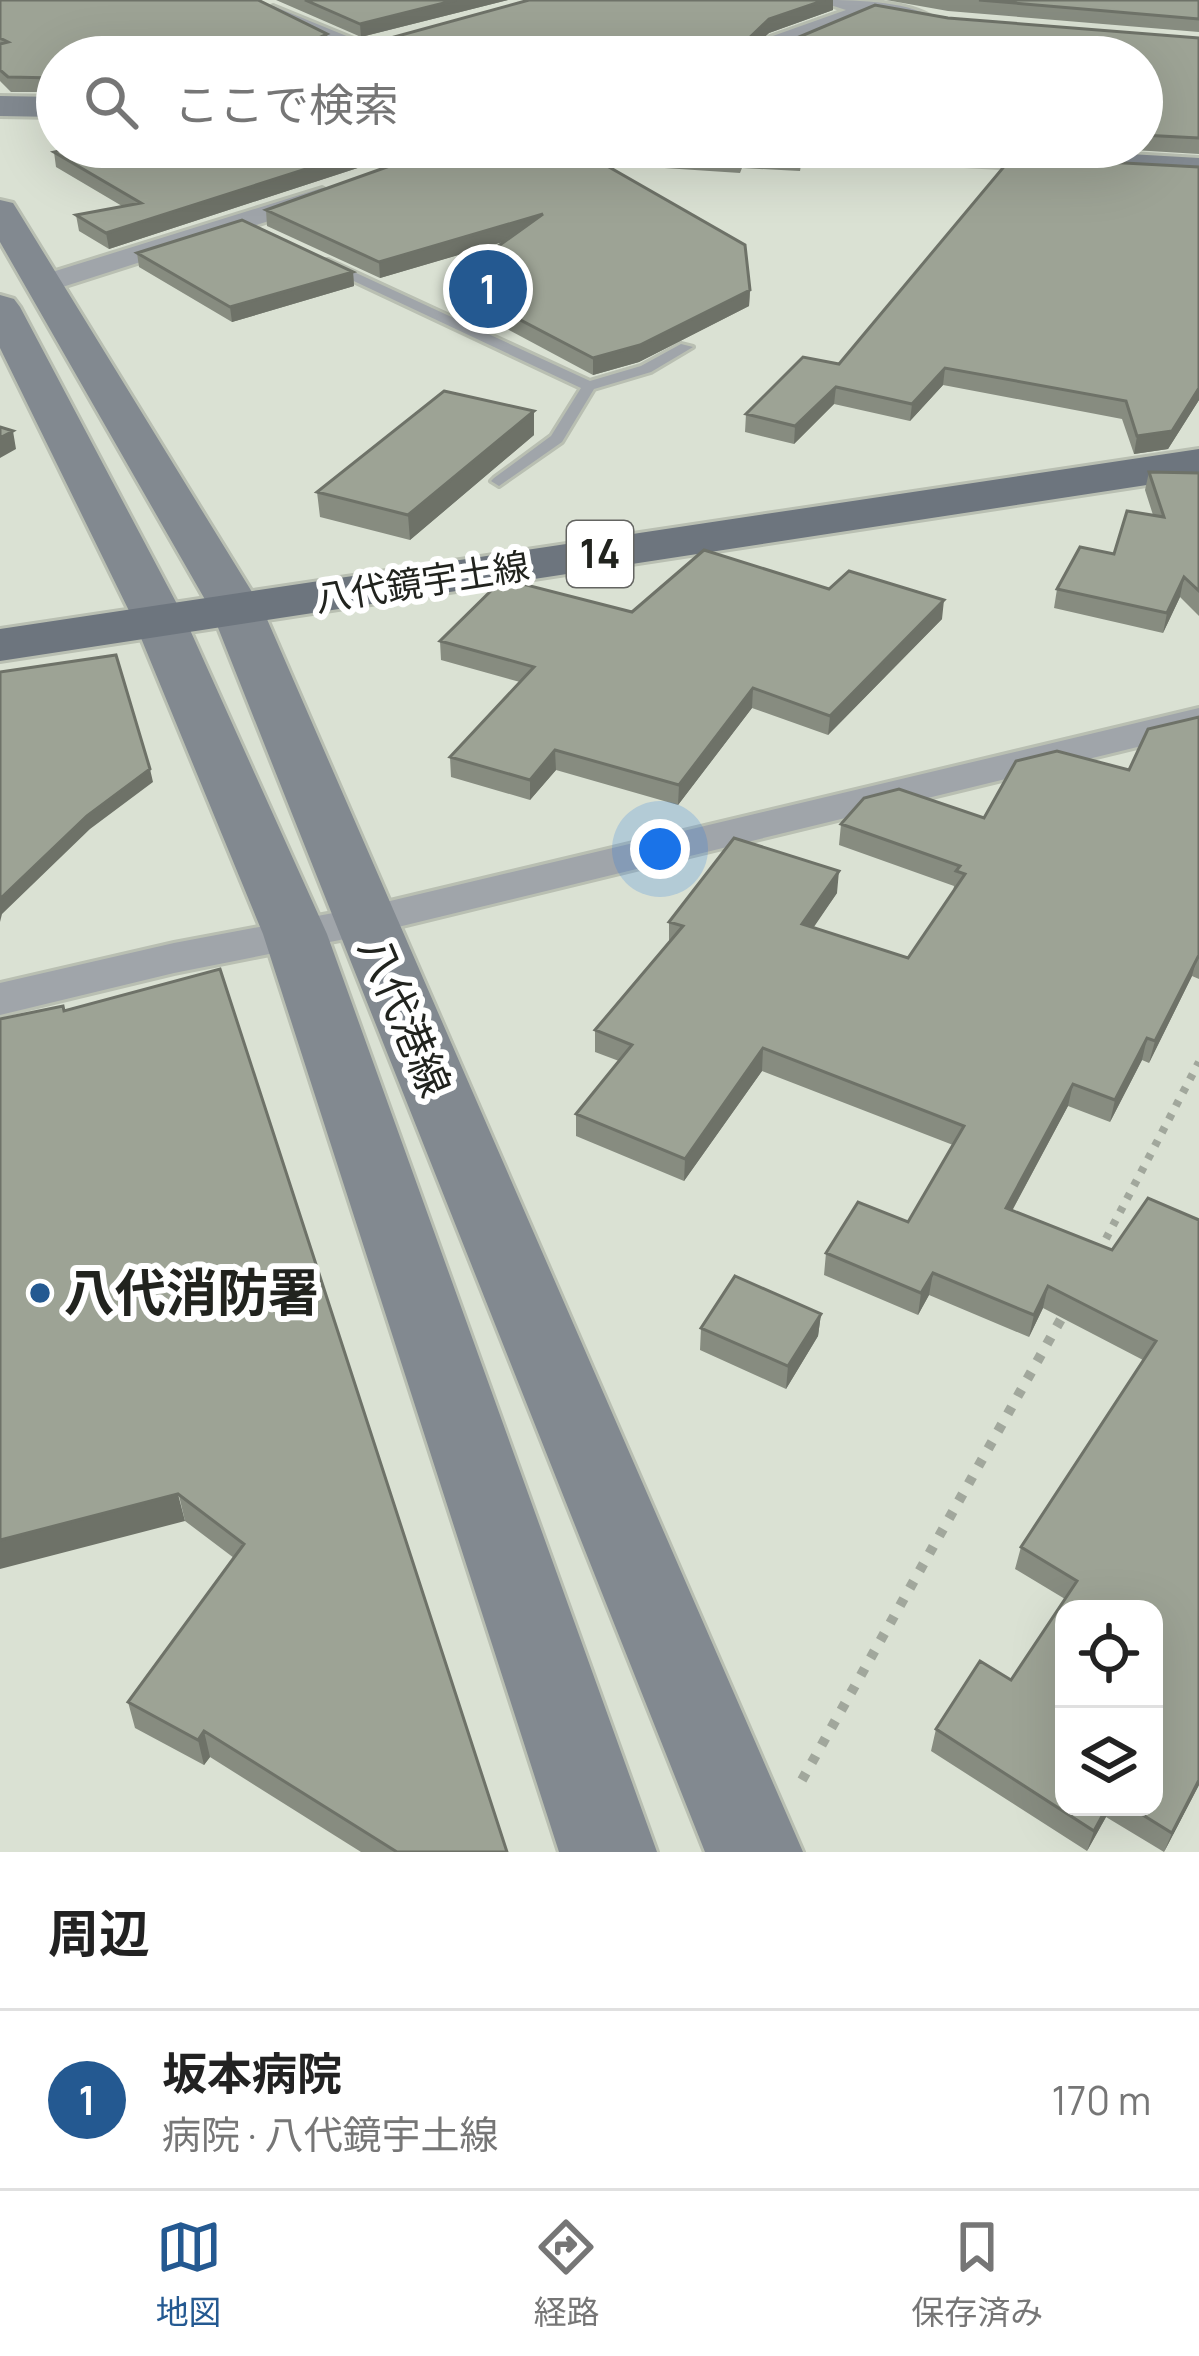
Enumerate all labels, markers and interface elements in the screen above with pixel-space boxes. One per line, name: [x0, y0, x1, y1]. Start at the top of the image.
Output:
search box: [36, 36, 1163, 168]
icon: search: [78, 69, 144, 135]
text: ここで検索: [174, 73, 399, 135]
pin: 1: [449, 244, 527, 334]
road number: 14: [567, 521, 633, 587]
street label: 八代鏡宇土線: [311, 540, 532, 623]
your location: [630, 819, 690, 879]
street label: 八代港線: [346, 928, 465, 1105]
place label: 八代消防署: [64, 1257, 319, 1326]
marker: 八代消防署: [27, 1280, 53, 1306]
map controls: [1055, 1600, 1163, 1816]
button: locate: [1055, 1600, 1163, 1708]
button: layers: [1055, 1708, 1163, 1816]
text: 周辺: [48, 1898, 150, 1967]
text: 坂本病院: [162, 2042, 342, 2104]
text: 1: [78, 2073, 96, 2127]
text: 170 m: [1052, 2073, 1151, 2127]
text: 病院 · 八代鏡宇土線: [162, 2107, 498, 2161]
tab: 地図: [156, 2214, 222, 2334]
tab: 経路: [533, 2214, 599, 2334]
tab: 保存済み: [911, 2214, 1043, 2334]

